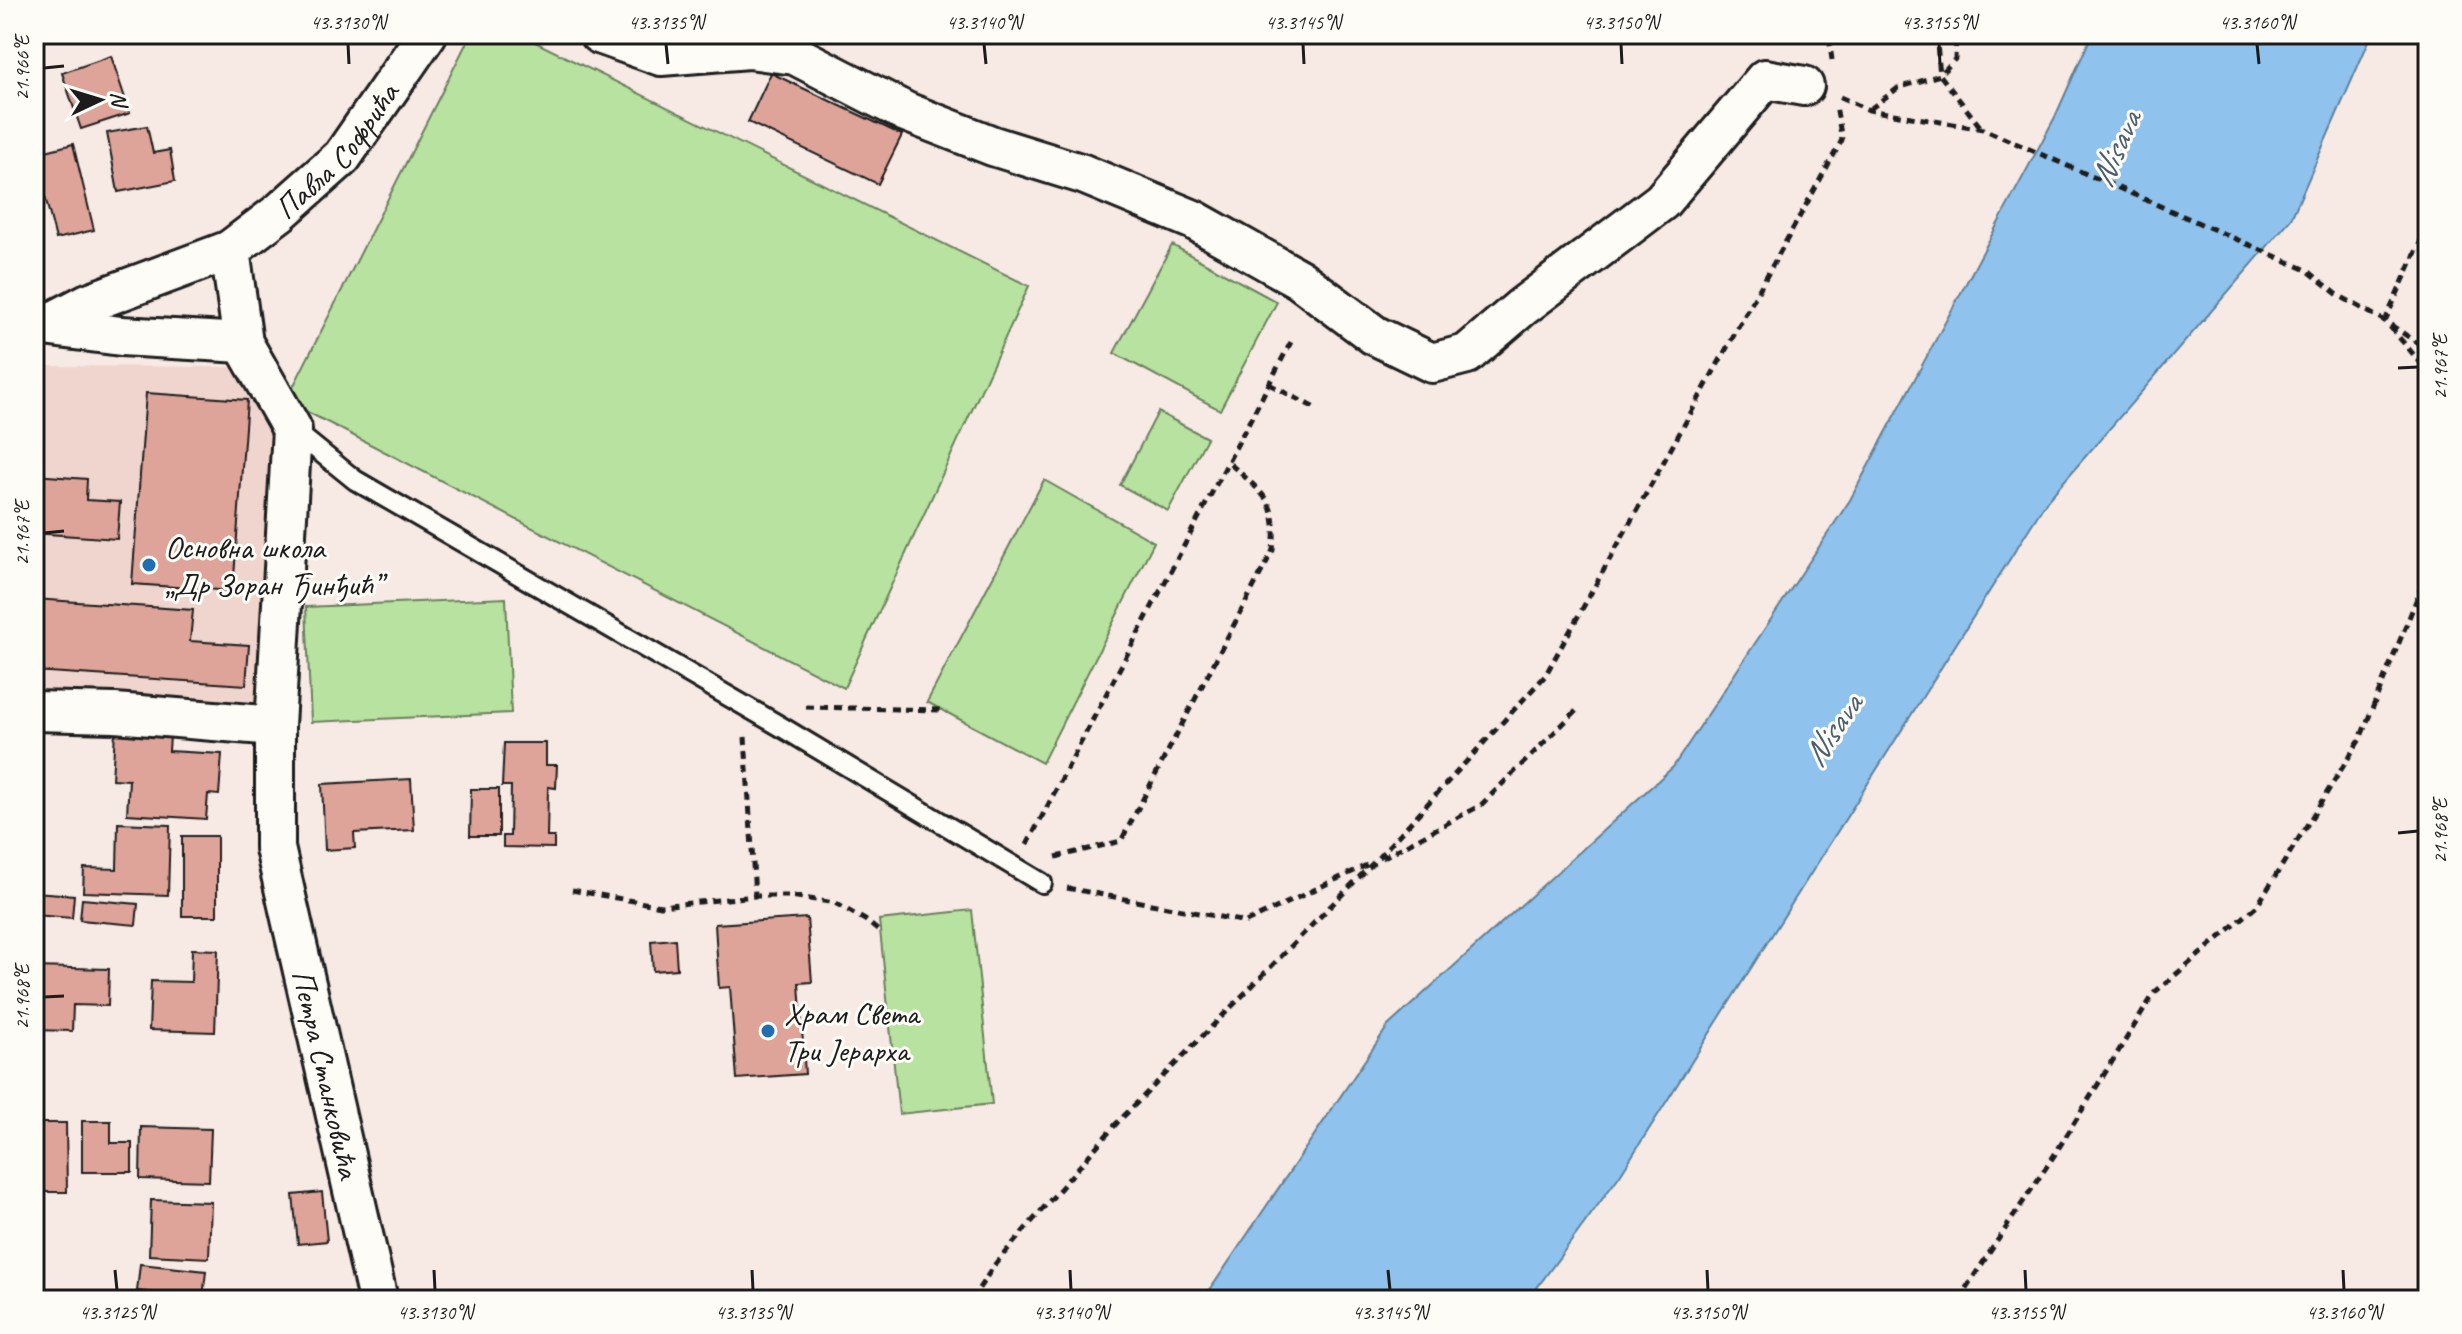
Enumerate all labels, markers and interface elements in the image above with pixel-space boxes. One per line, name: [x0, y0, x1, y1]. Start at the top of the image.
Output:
text: 43.3130°N: [310, 10, 389, 35]
text: 43.3135°N: [628, 10, 707, 35]
text: 43.3140°N: [946, 10, 1025, 35]
text: 43.3145°N: [1265, 10, 1344, 35]
text: 43.3150°N: [1583, 10, 1662, 35]
text: 43.3155°N: [1901, 10, 1980, 35]
text: 43.3160°N: [2219, 10, 2298, 35]
text: 21.966°E: [10, 33, 35, 101]
north arrow: [60, 60, 140, 140]
street label: Павла Софрића: [266, 73, 409, 228]
text: N: [105, 91, 134, 110]
water label: Nisava: [2080, 101, 2152, 193]
text: 21.967°E: [2428, 332, 2453, 400]
text: 21.967°E: [10, 498, 35, 566]
place label: Основна школа „Др Зоран Ђинђић”: [165, 527, 389, 605]
marker: Основна школа „Др Зоран Ђинђић”: [140, 556, 158, 574]
water label: Nisava: [1792, 682, 1874, 774]
text: 21.968°E: [2428, 796, 2453, 864]
text: 21.968°E: [10, 962, 35, 1030]
street label: Петра Станковића: [283, 965, 371, 1184]
place label: Храм Света Три Јерарха: [784, 993, 921, 1071]
marker: Храм Света Три Јерарха: [759, 1022, 777, 1040]
text: 43.3125°N: [79, 1300, 158, 1325]
text: 43.3130°N: [397, 1300, 476, 1325]
text: 43.3135°N: [715, 1300, 794, 1325]
text: 43.3140°N: [1033, 1300, 1112, 1325]
text: 43.3145°N: [1352, 1300, 1431, 1325]
text: 43.3150°N: [1670, 1300, 1749, 1325]
text: 43.3155°N: [1988, 1300, 2067, 1325]
text: 43.3160°N: [2306, 1300, 2385, 1325]

